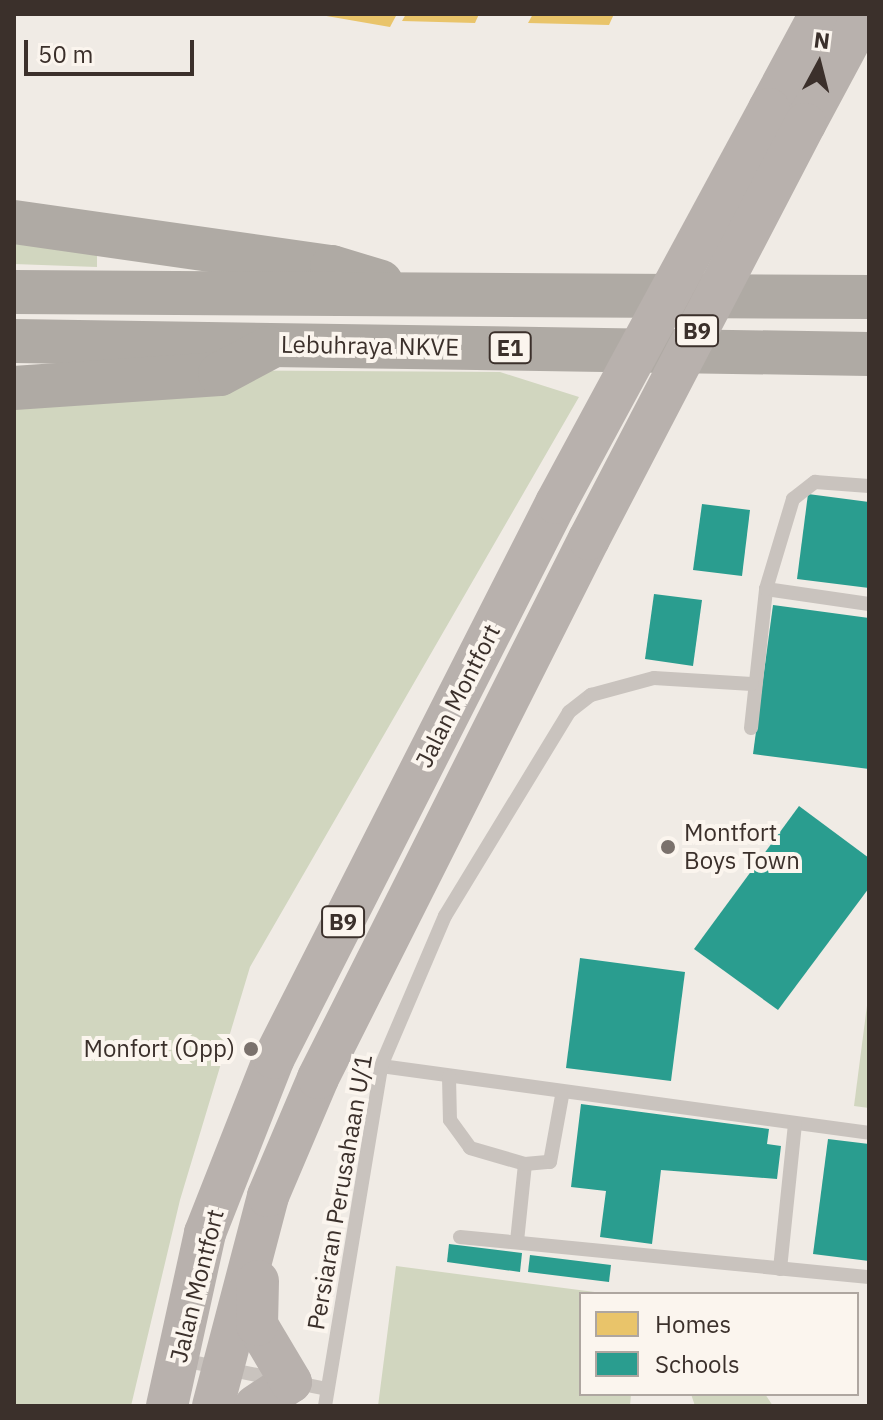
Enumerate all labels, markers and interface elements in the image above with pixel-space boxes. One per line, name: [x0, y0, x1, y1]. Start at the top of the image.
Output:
scale bar: [28, 24, 198, 74]
north arrow: [779, 24, 859, 104]
text: N: [812, 24, 832, 55]
text: 50 m: [38, 38, 93, 70]
road number: B9: [675, 313, 719, 349]
street label: Lebuhraya NKVE: [281, 330, 459, 362]
road number: E1: [488, 330, 532, 366]
street label: Jalan Montfort: [410, 620, 506, 772]
place label: Montfort Boys Town: [684, 819, 800, 875]
marker: Montfort Boys Town: [659, 838, 677, 856]
road number: B9: [321, 904, 365, 940]
place label: Monfort (Opp): [83, 1035, 235, 1063]
marker: Monfort (Opp): [242, 1040, 260, 1058]
street label: Persiaran Perusahaan U/1: [302, 1052, 378, 1332]
street label: Jalan Montfort: [164, 1206, 230, 1366]
legend: [579, 1292, 859, 1396]
text: Homes: [655, 1308, 731, 1340]
text: Schools: [655, 1348, 740, 1380]

